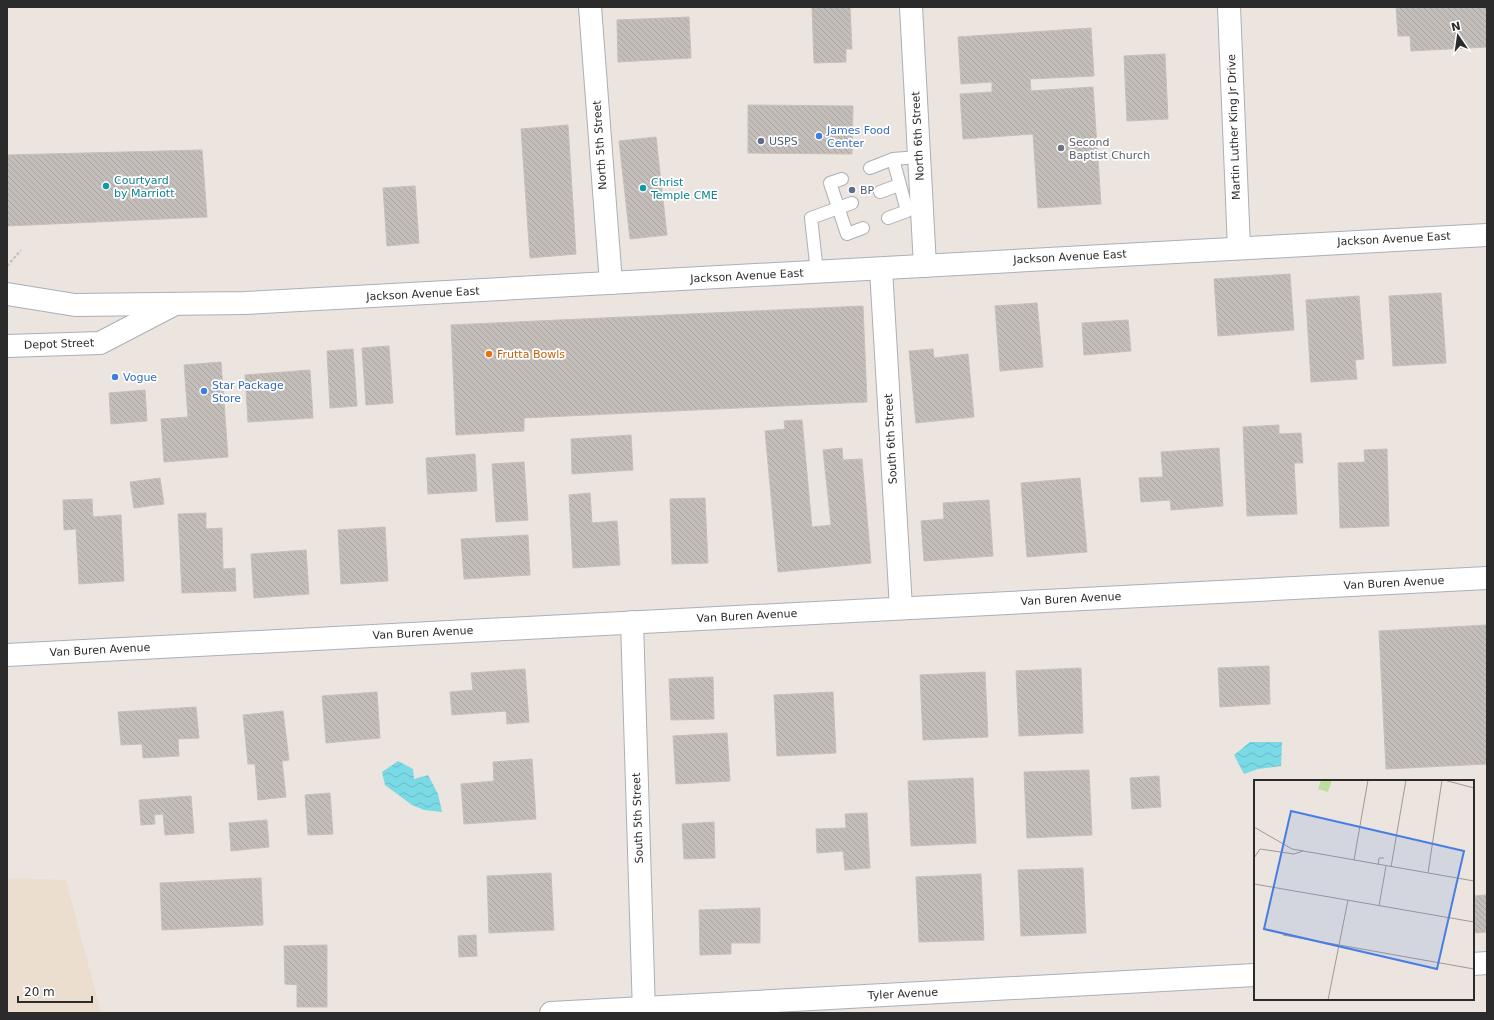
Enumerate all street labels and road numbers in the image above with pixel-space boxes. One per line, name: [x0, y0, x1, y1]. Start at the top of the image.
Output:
street label: Martin Luther King Jr Drive: [1225, 54, 1243, 200]
street label: North 6th Street: [909, 90, 927, 181]
street label: North 5th Street: [590, 99, 610, 190]
street label: Jackson Avenue East: [1336, 230, 1452, 249]
street label: Jackson Avenue East: [1012, 248, 1128, 267]
street label: Jackson Avenue East: [689, 267, 805, 286]
street label: Jackson Avenue East: [365, 285, 481, 304]
street label: Depot Street: [24, 336, 95, 352]
street label: South 6th Street: [882, 393, 900, 485]
street label: Van Buren Avenue: [1343, 574, 1445, 592]
street label: Van Buren Avenue: [1020, 590, 1122, 608]
street label: Van Buren Avenue: [696, 607, 798, 625]
street label: Van Buren Avenue: [372, 624, 474, 642]
street label: Van Buren Avenue: [49, 641, 151, 659]
street label: South 5th Street: [630, 772, 646, 864]
street label: Tyler Avenue: [867, 986, 939, 1002]

